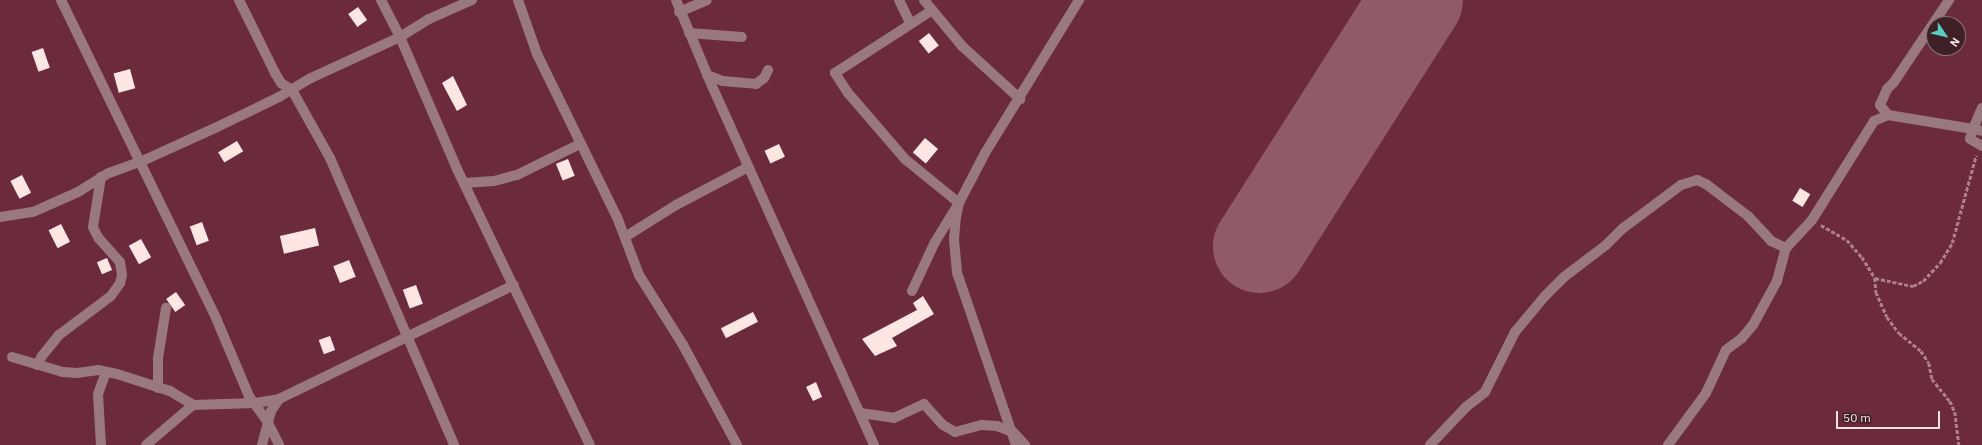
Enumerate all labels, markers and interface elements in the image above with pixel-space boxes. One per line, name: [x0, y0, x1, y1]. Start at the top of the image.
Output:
north arrow: [1926, 16, 1966, 56]
text: N: [1947, 35, 1963, 50]
scale bar: [1838, 403, 1942, 429]
text: 50 m: [1843, 410, 1871, 425]

